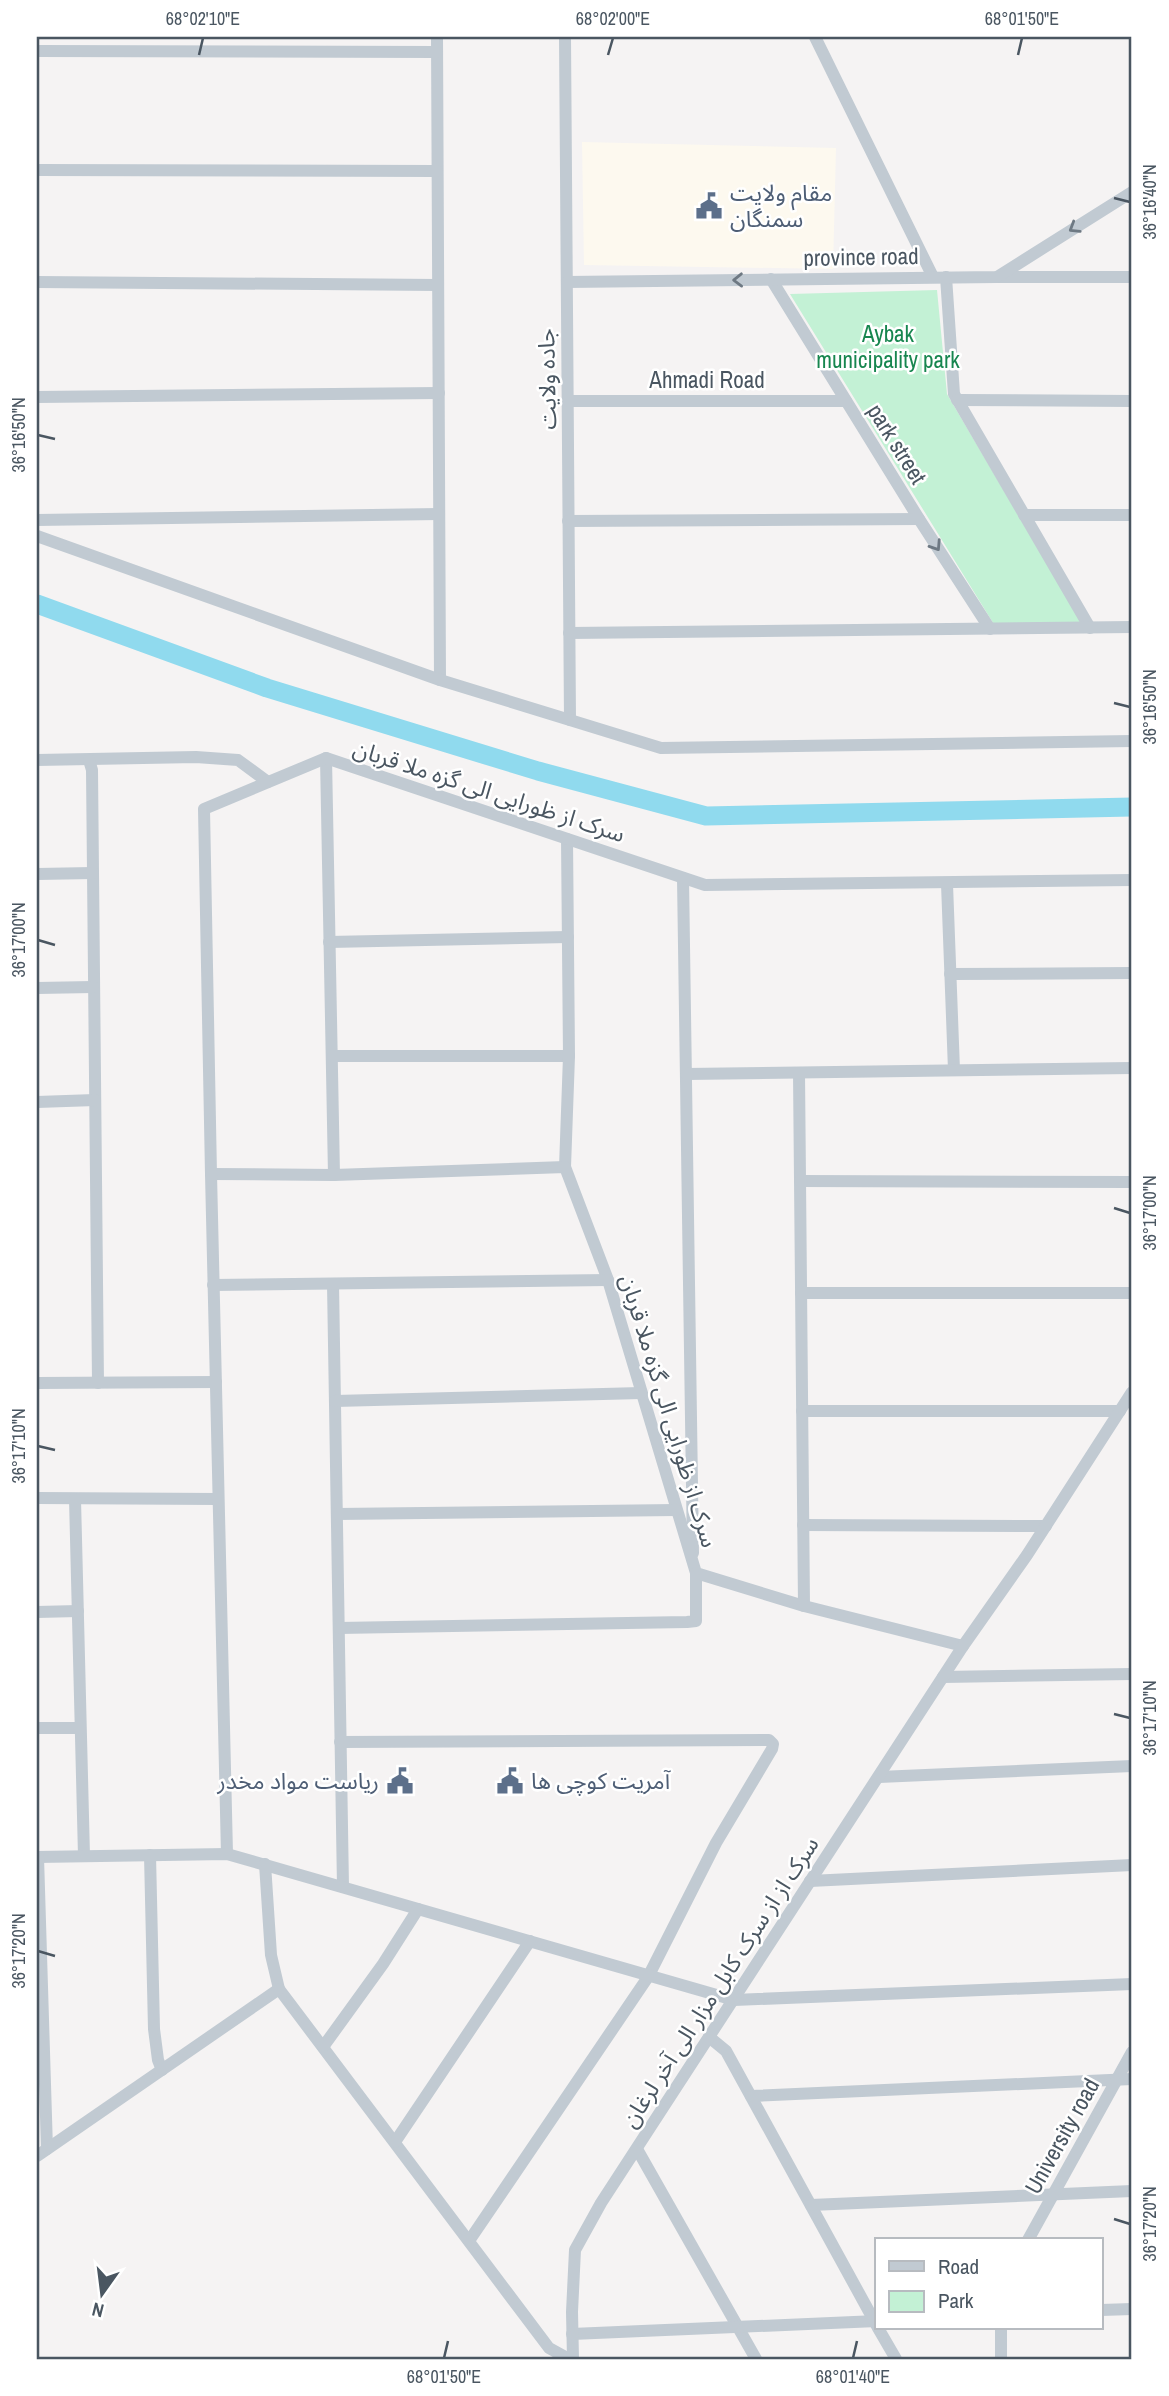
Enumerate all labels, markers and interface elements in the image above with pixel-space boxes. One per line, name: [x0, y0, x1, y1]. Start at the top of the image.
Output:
text: 68°02'10"E: [166, 6, 240, 31]
text: 68°02'00"E: [576, 6, 650, 31]
text: 68°01'50"E: [985, 6, 1059, 31]
text: 36°16'40"N: [1137, 164, 1162, 240]
place label: مقام ولایت سمنگان: [730, 177, 832, 234]
public building icon: مقام ولایت سمنگان: [694, 191, 724, 221]
one-way arrow: [1069, 220, 1082, 233]
street label: province road: [803, 240, 919, 273]
one-way arrow: [732, 272, 743, 288]
park label: Aybak municipality park: [816, 318, 960, 375]
street label: جاده ولایت: [530, 328, 563, 430]
street label: Ahmadi Road: [648, 364, 765, 395]
text: 36°16'50"N: [6, 397, 31, 473]
street label: park street: [861, 398, 934, 490]
one-way arrow: [928, 538, 941, 551]
text: 36°16'50"N: [1137, 669, 1162, 745]
street label: سرک از ظورایی الی گزه ملا قربان: [349, 732, 629, 849]
text: 36°17'00"N: [6, 902, 31, 978]
text: 36°17'00"N: [1137, 1175, 1162, 1251]
street label: سرک از ظورایی الی گزه ملا قربان: [613, 1271, 726, 1551]
text: 36°17'10"N: [6, 1408, 31, 1484]
text: 36°17'10"N: [1137, 1680, 1162, 1756]
place label: ریاست مواد مخدر: [216, 1765, 379, 1796]
place label: آمریت کوچی ها: [531, 1765, 671, 1796]
public building icon: ریاست مواد مخدر: [385, 1766, 415, 1796]
public building icon: آمریت کوچی ها: [495, 1766, 525, 1796]
street label: سرک از از سرک کابل مزار الی آخر لرغان: [614, 1830, 826, 2133]
text: 36°17'20"N: [6, 1913, 31, 1989]
street label: University road: [1017, 2072, 1106, 2199]
text: 36°17'20"N: [1137, 2186, 1162, 2262]
legend: [875, 2238, 1102, 2330]
text: Road: [938, 2252, 979, 2281]
north arrow: [66, 2260, 136, 2330]
text: Park: [938, 2286, 974, 2315]
text: N: [89, 2297, 106, 2324]
text: 68°01'50"E: [407, 2364, 481, 2389]
text: 68°01'40"E: [816, 2364, 890, 2389]

